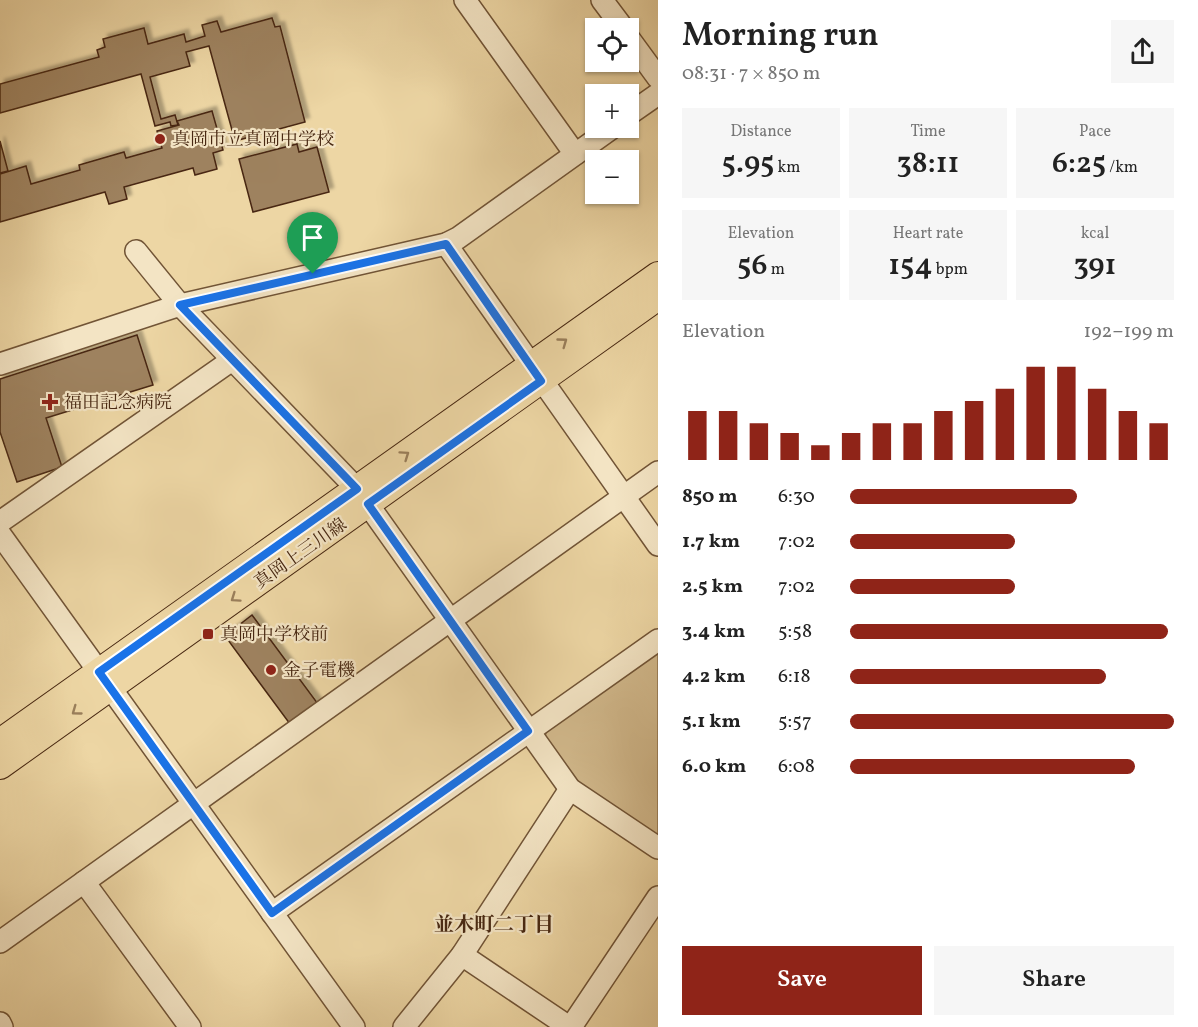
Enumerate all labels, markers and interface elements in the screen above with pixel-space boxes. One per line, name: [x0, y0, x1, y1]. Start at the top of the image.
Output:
text: Morning run: [682, 14, 879, 60]
map controls: [585, 18, 639, 204]
button: locate: [585, 18, 639, 72]
button: share: [1111, 20, 1174, 83]
text: 08:31 · 7 × 850 m: [682, 60, 820, 88]
button: +: [585, 84, 639, 138]
text: Distance: [730, 121, 792, 143]
text: Time: [910, 121, 946, 143]
text: Pace: [1079, 121, 1111, 143]
place label: 真岡市立真岡中学校: [172, 128, 334, 153]
marker: 真岡市立真岡中学校: [153, 132, 167, 146]
text: 5.95: [722, 143, 774, 185]
text: 38:11: [897, 143, 959, 185]
text: 6:25: [1052, 143, 1106, 185]
button: −: [585, 150, 639, 204]
text: km: [774, 157, 800, 179]
text: /km: [1106, 157, 1138, 179]
pin: [287, 212, 338, 274]
icon: arrive: [296, 221, 329, 254]
text: Elevation: [728, 223, 794, 245]
text: Heart rate: [893, 223, 963, 245]
text: kcal: [1081, 223, 1109, 245]
text: 56: [737, 245, 768, 287]
text: 154: [888, 245, 933, 287]
text: 391: [1074, 245, 1116, 287]
text: m: [768, 259, 785, 281]
text: bpm: [933, 259, 968, 281]
text: Elevation: [682, 318, 765, 346]
text: 192–199 m: [1083, 318, 1174, 346]
one-way arrow: [557, 338, 568, 349]
place label: 福田記念病院: [64, 391, 172, 416]
marker: 福田記念病院: [41, 393, 59, 411]
one-way arrow: [398, 452, 409, 463]
text: 850 m: [682, 483, 738, 511]
text: 6:30: [778, 483, 815, 511]
street label: 真岡上三川線: [249, 513, 352, 595]
text: 1.7 km: [682, 528, 740, 556]
text: 7:02: [778, 528, 815, 556]
text: 2.5 km: [682, 573, 743, 601]
text: 7:02: [778, 573, 815, 601]
one-way arrow: [231, 591, 242, 602]
text: 3.4 km: [682, 618, 745, 646]
text: 5:58: [778, 618, 812, 646]
place label: 真岡中学校前: [220, 623, 328, 648]
marker: 真岡中学校前: [201, 627, 215, 641]
place label: 金子電機: [283, 659, 355, 684]
marker: 金子電機: [264, 663, 278, 677]
text: 4.2 km: [682, 663, 746, 691]
text: 6:18: [778, 663, 811, 691]
one-way arrow: [72, 704, 83, 715]
text: 5.1 km: [682, 708, 741, 736]
text: 5:57: [778, 708, 812, 736]
text: 6.0 km: [682, 753, 746, 781]
text: 6:08: [778, 753, 815, 781]
district label: 並木町二丁目: [434, 912, 554, 940]
button: Save: [682, 946, 922, 1015]
button: Share: [934, 946, 1174, 1015]

